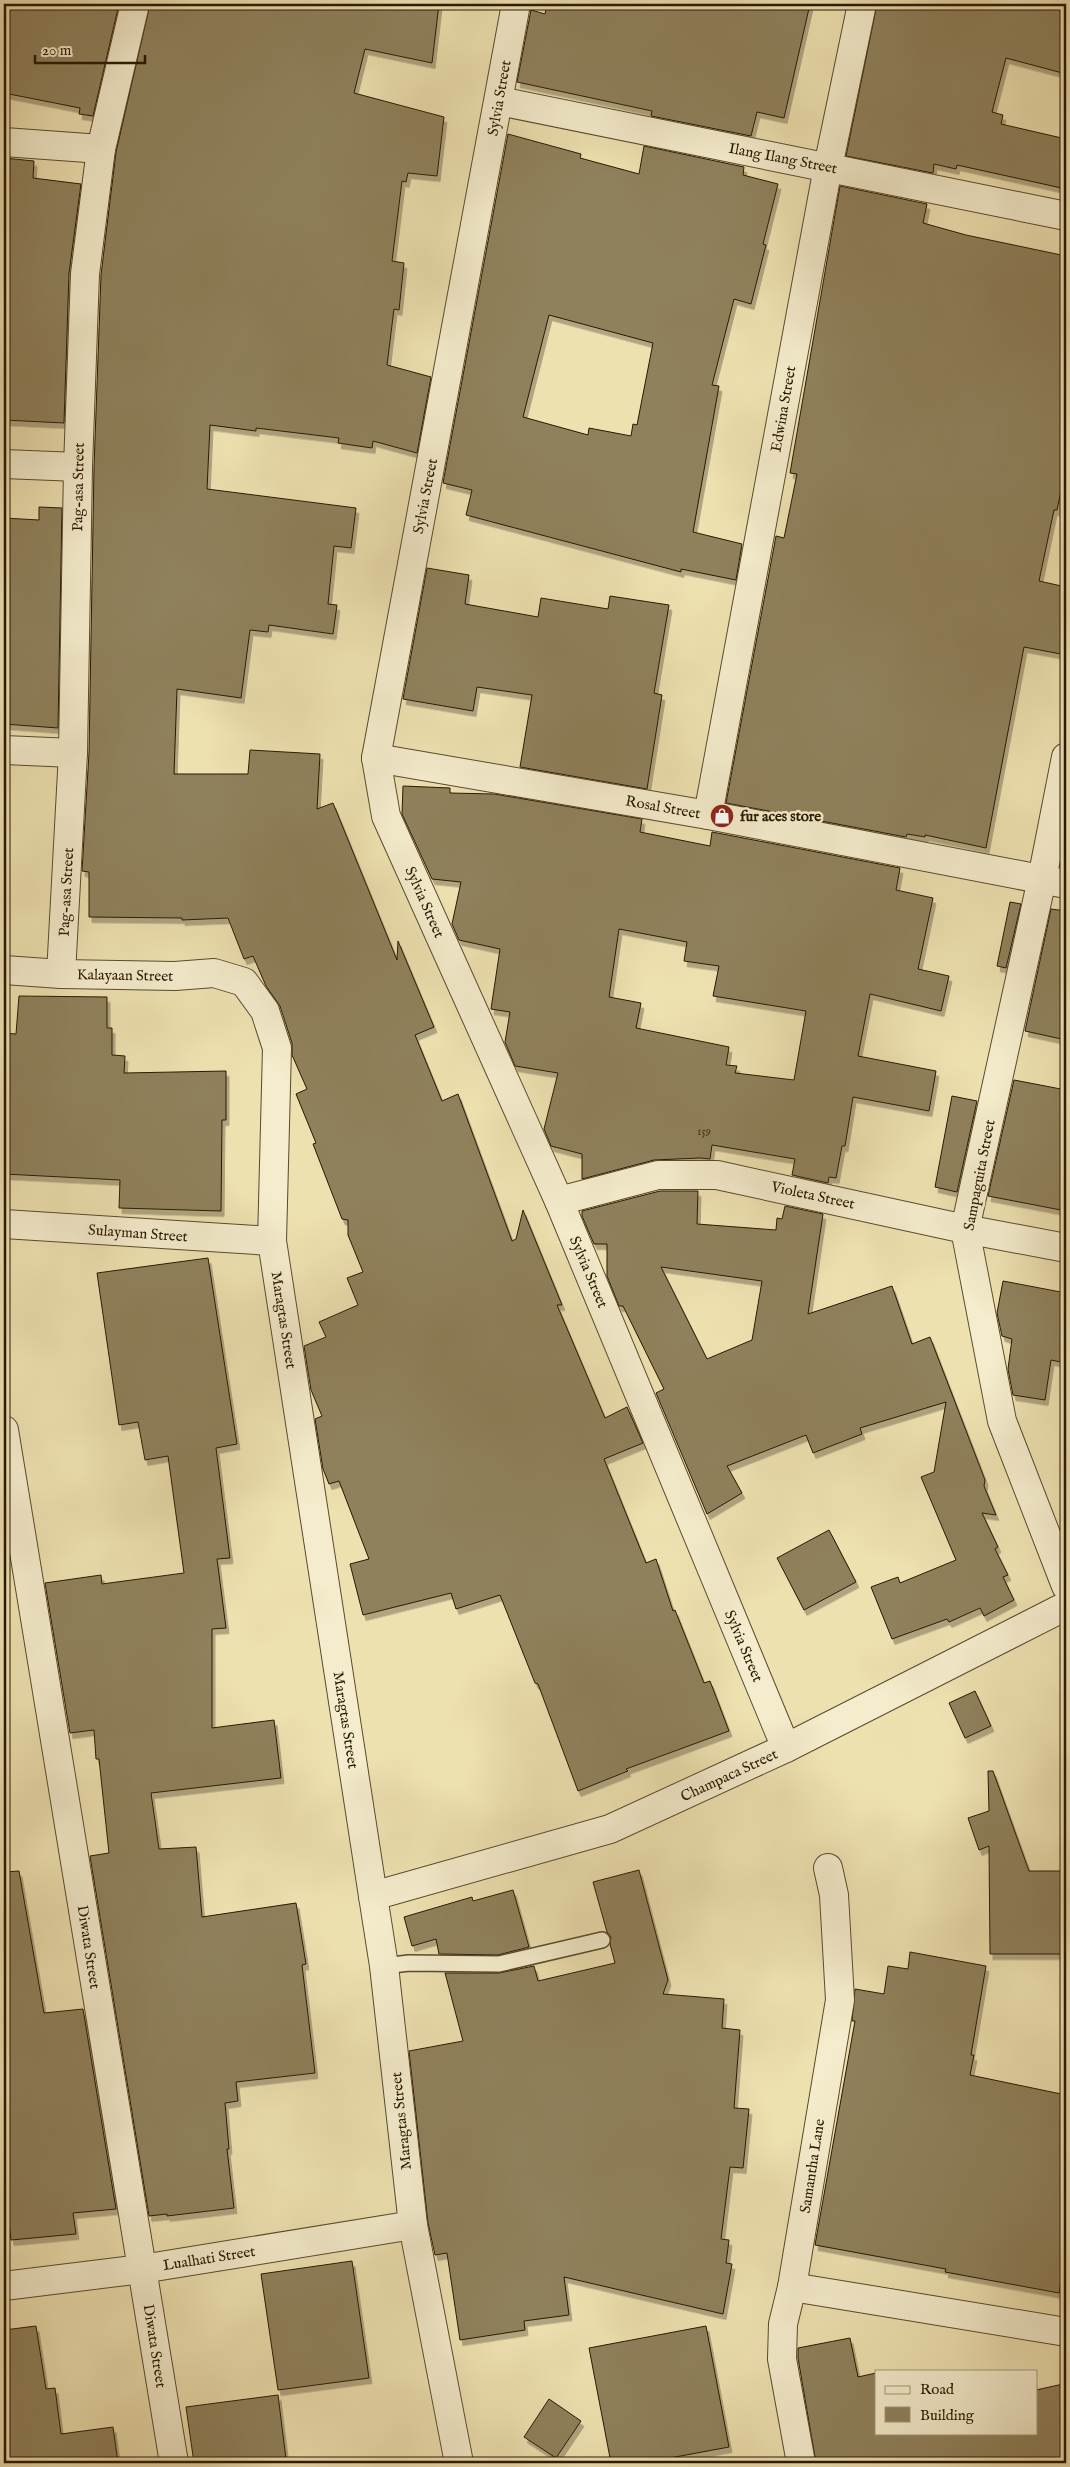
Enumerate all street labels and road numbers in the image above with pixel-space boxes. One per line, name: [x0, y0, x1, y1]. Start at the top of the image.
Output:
street label: Sylvia Street: [484, 59, 515, 137]
street label: Ilang Ilang Street: [727, 139, 839, 178]
street label: Edwina Street: [767, 365, 800, 454]
street label: Pag-asa Street: [68, 442, 89, 532]
street label: Sylvia Street: [409, 457, 442, 535]
street label: Rosal Street: [624, 792, 702, 823]
street label: Pag-asa Street: [55, 847, 78, 937]
street label: Sylvia Street: [400, 863, 449, 941]
street label: Kalayaan Street: [77, 965, 173, 986]
street label: Sampaguita Street: [959, 1118, 1000, 1232]
street label: Violeta Street: [768, 1177, 856, 1214]
street label: Sulayman Street: [87, 1221, 188, 1246]
street label: Sylvia Street: [565, 1233, 612, 1311]
street label: Maragtas Street: [266, 1270, 301, 1370]
street label: Sylvia Street: [720, 1607, 767, 1685]
street label: Maragtas Street: [328, 1670, 363, 1770]
street label: Champaca Street: [678, 1745, 781, 1806]
street label: Diwata Street: [73, 1904, 104, 1990]
street label: Maragtas Street: [387, 2071, 416, 2171]
street label: Samantha Lane: [796, 2118, 829, 2215]
street label: Lualhati Street: [162, 2242, 257, 2275]
street label: Diwata Street: [139, 2303, 170, 2389]

